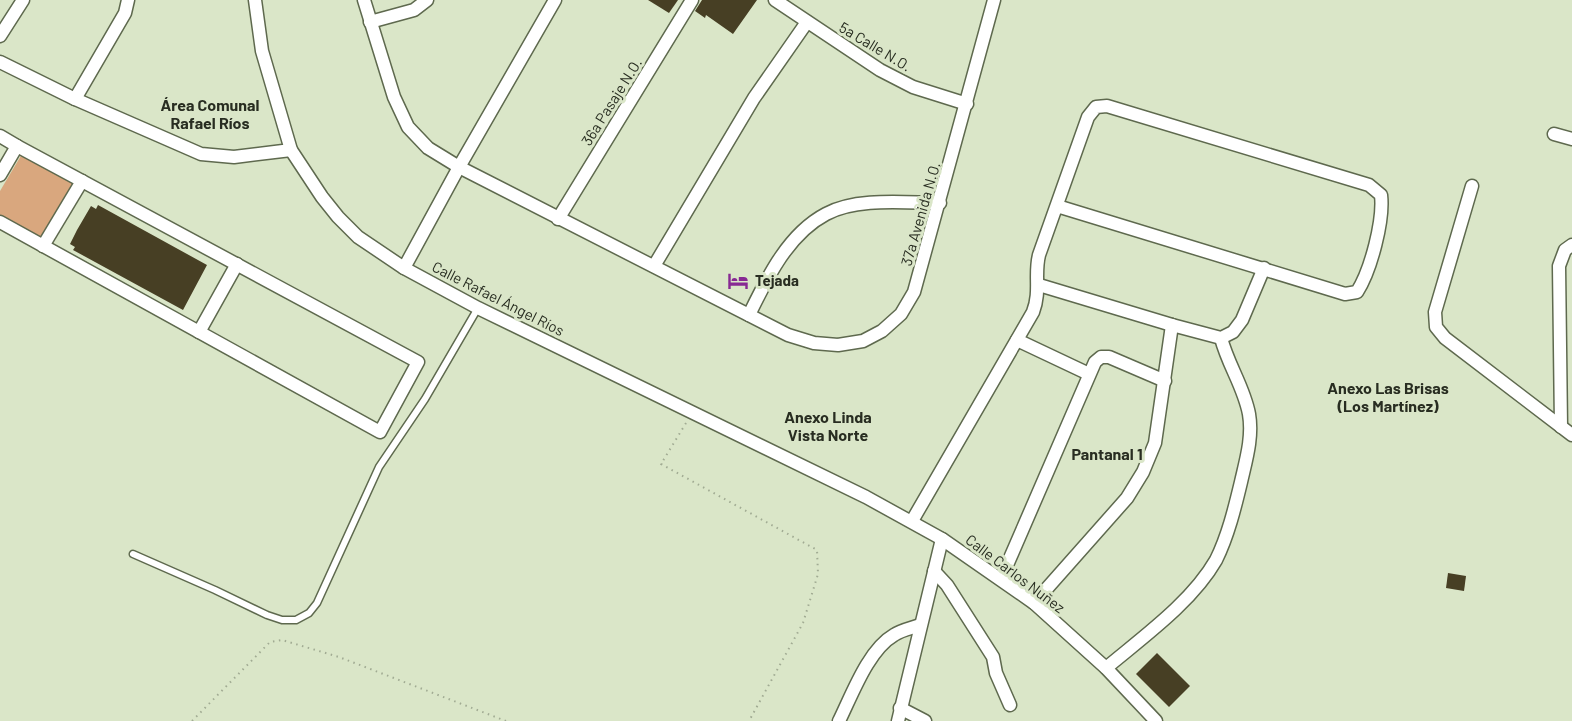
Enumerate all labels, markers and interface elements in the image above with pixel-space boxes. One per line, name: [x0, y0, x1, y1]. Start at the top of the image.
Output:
street label: 5a Calle N.O.: [836, 18, 915, 75]
street label: 36a Pasaje N.O.: [577, 54, 645, 149]
district label: Área Comunal Rafael Ríos: [161, 95, 259, 132]
street label: 37a Avenida N.O.: [897, 160, 944, 268]
street label: Calle Rafael Ángel Ríos: [429, 257, 568, 339]
hotel icon: Tejada: [726, 269, 750, 293]
place label: Tejada: [755, 271, 799, 289]
district label: Anexo Las Brisas (Los Martínez): [1327, 378, 1449, 415]
district label: Anexo Linda Vista Norte: [784, 407, 872, 444]
district label: Pantanal 1: [1071, 444, 1143, 463]
street label: Calle Carlos Nuñez: [962, 530, 1069, 617]

